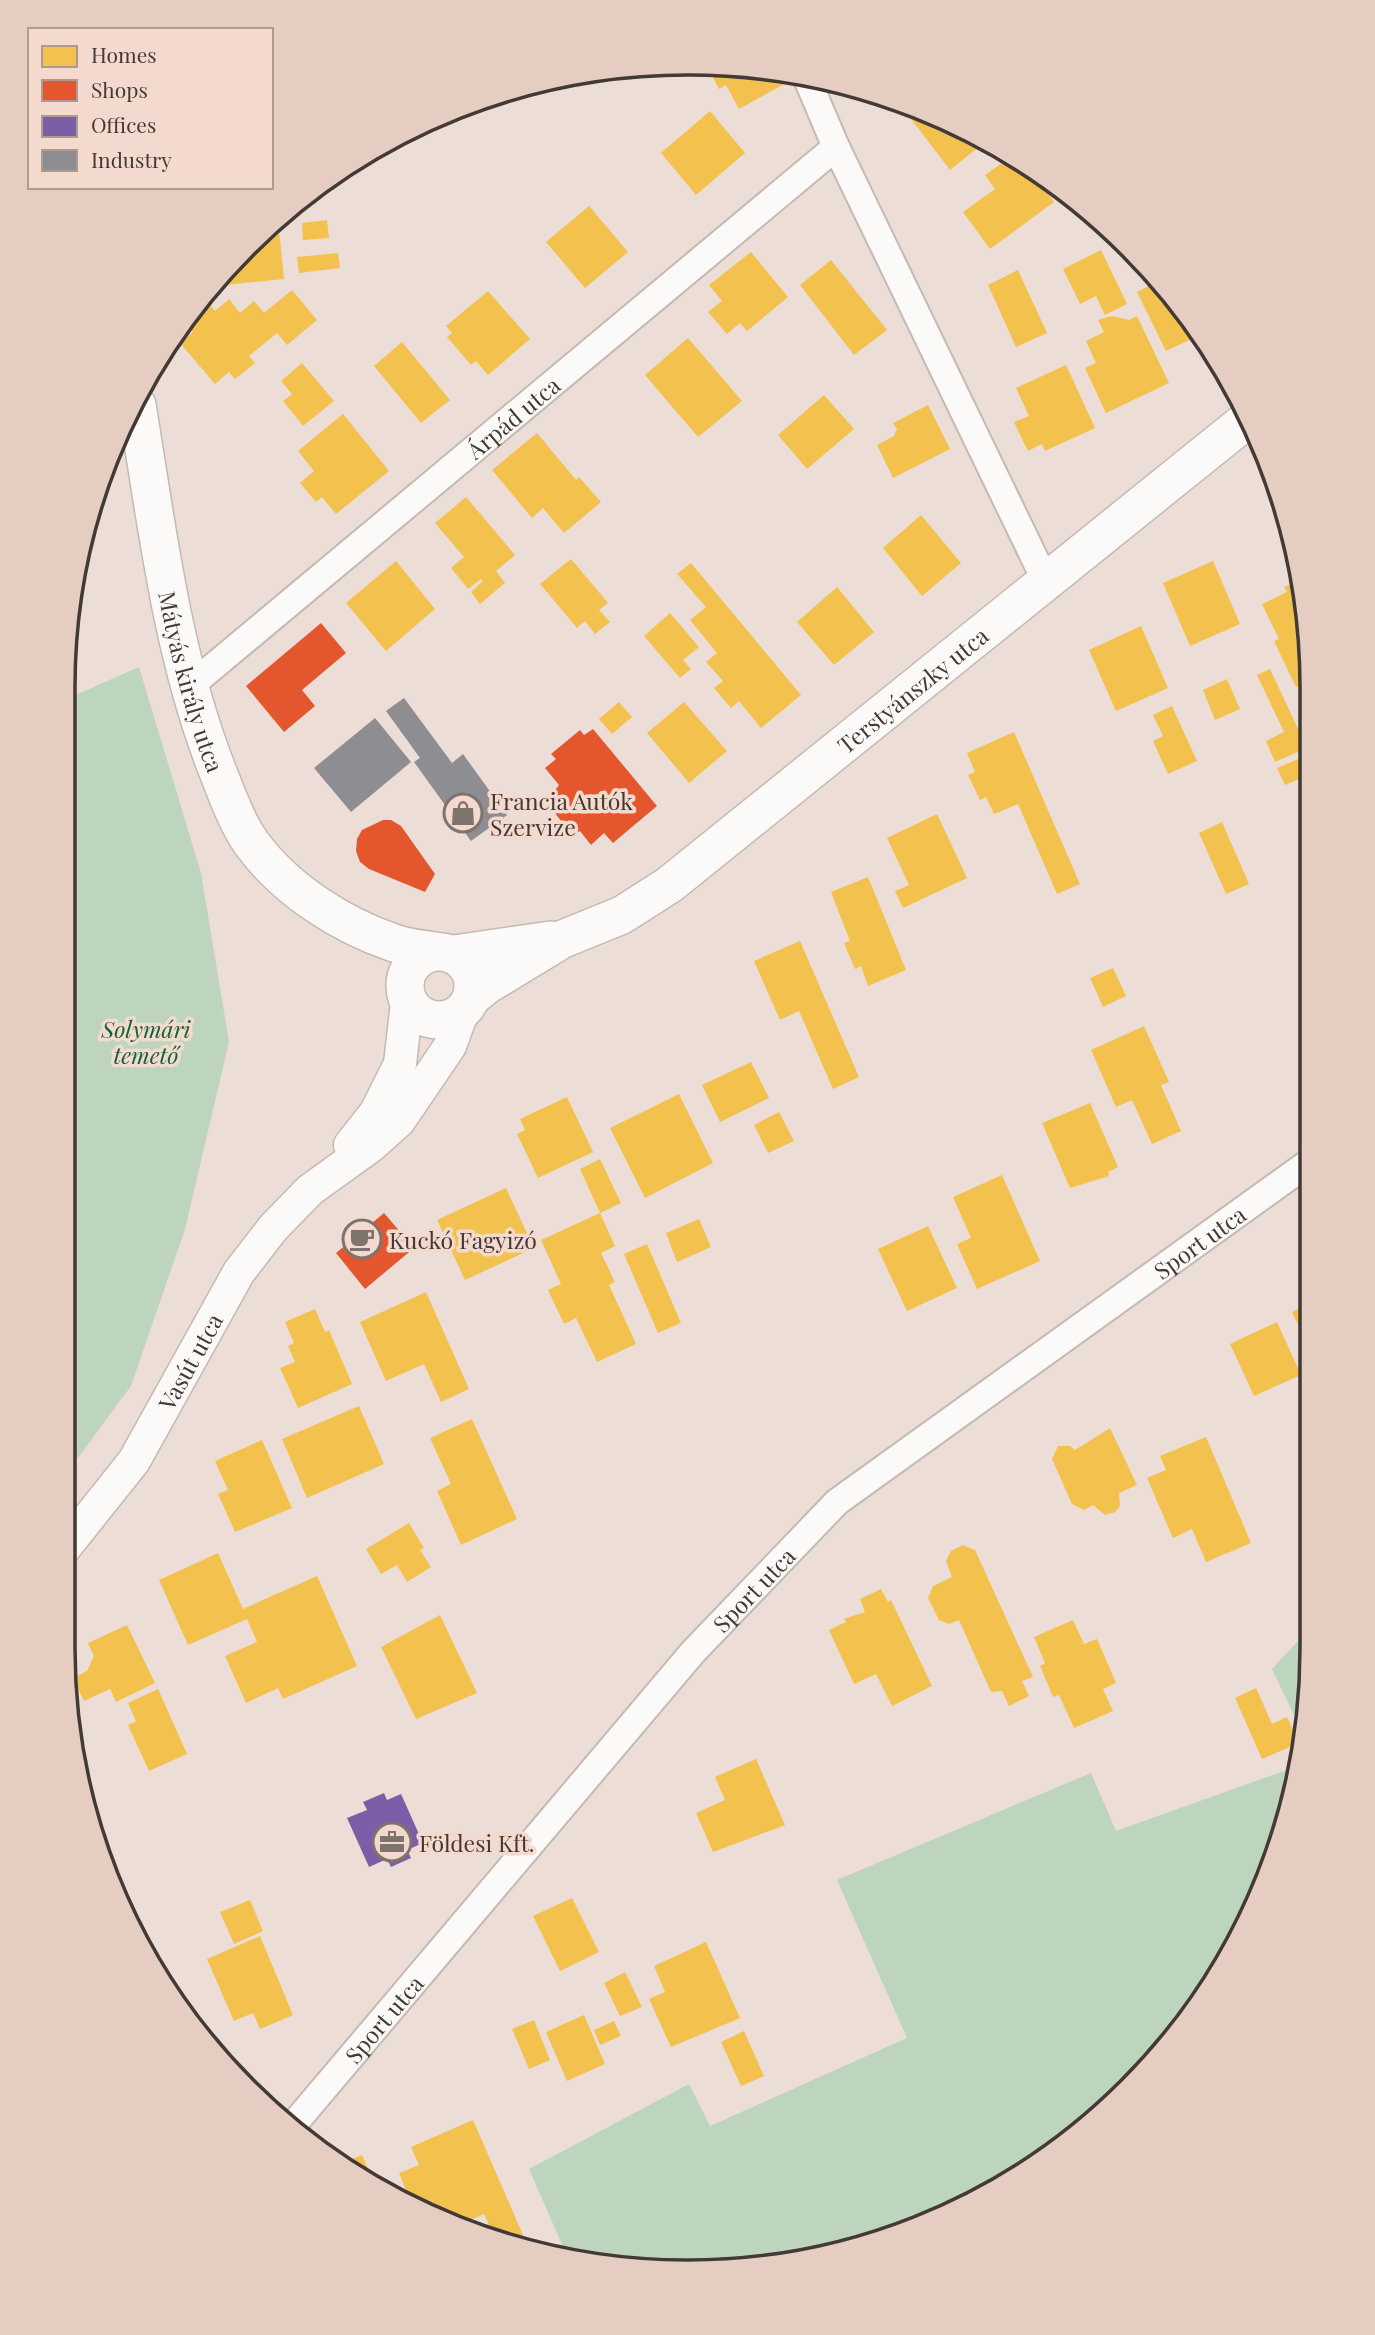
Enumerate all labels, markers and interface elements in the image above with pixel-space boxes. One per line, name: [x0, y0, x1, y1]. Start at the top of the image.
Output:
legend: [28, 28, 273, 189]
text: Homes: [91, 40, 157, 68]
text: Shops: [91, 75, 148, 103]
text: Offices: [91, 110, 156, 138]
text: Industry: [91, 145, 172, 173]
street label: Árpád utca: [458, 369, 566, 466]
street label: Mátyás király utca: [153, 588, 232, 777]
street label: Terstyánszky utca: [830, 619, 994, 759]
place label: Francia Autók Szervize: [490, 785, 633, 842]
shop icon: Francia Autók Szervize: [442, 792, 484, 834]
park label: Solymári temető: [101, 1013, 191, 1070]
street label: Sport utca: [1147, 1198, 1252, 1285]
cafe icon: Kuckó Fagyizó: [341, 1218, 383, 1260]
place label: Kuckó Fagyizó: [389, 1224, 537, 1255]
street label: Vasút utca: [150, 1307, 229, 1416]
street label: Sport utca: [705, 1540, 802, 1638]
office icon: Földesi Kft.: [371, 1821, 413, 1863]
place label: Földesi Kft.: [419, 1827, 535, 1858]
street label: Sport utca: [337, 1968, 430, 2069]

